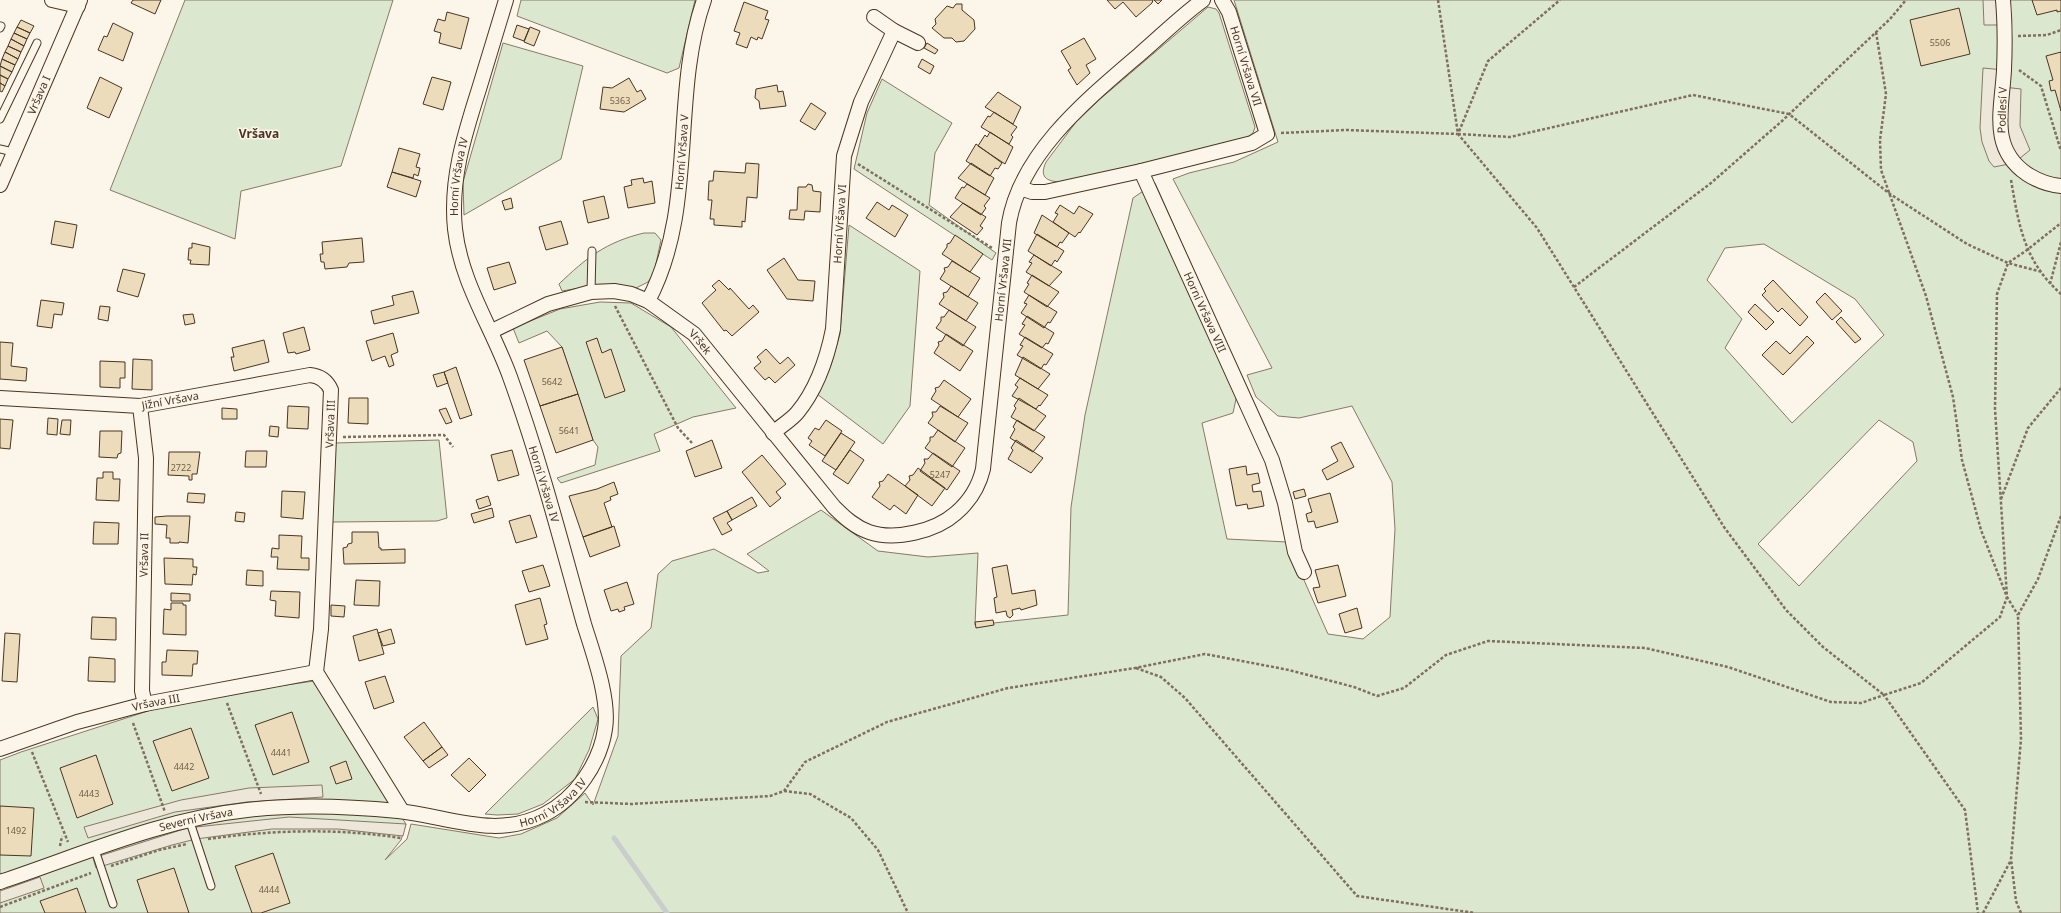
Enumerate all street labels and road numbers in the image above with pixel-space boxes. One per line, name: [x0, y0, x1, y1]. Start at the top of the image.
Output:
street label: Horní Vršava VII: [1227, 24, 1266, 108]
street label: Vršava I: [23, 73, 54, 117]
street label: Podlesí V: [1993, 86, 2010, 134]
street label: Horní Vršava V: [671, 113, 691, 190]
street label: Horní Vršava IV: [446, 135, 471, 216]
street label: Horní Vršava VI: [829, 183, 849, 264]
street label: Horní Vršava VII: [991, 237, 1014, 322]
street label: Horní Vršava VIII: [1181, 269, 1230, 355]
street label: Vršek: [686, 325, 715, 357]
street label: Jižní Vršava: [139, 387, 200, 413]
street label: Vršava III: [321, 399, 338, 448]
street label: Horní Vršava IV: [526, 444, 563, 524]
street label: Vršava II: [136, 532, 151, 577]
street label: Vršava III: [130, 690, 181, 714]
street label: Horní Vršava IV: [518, 774, 590, 830]
street label: Severní Vršava: [157, 804, 234, 834]

